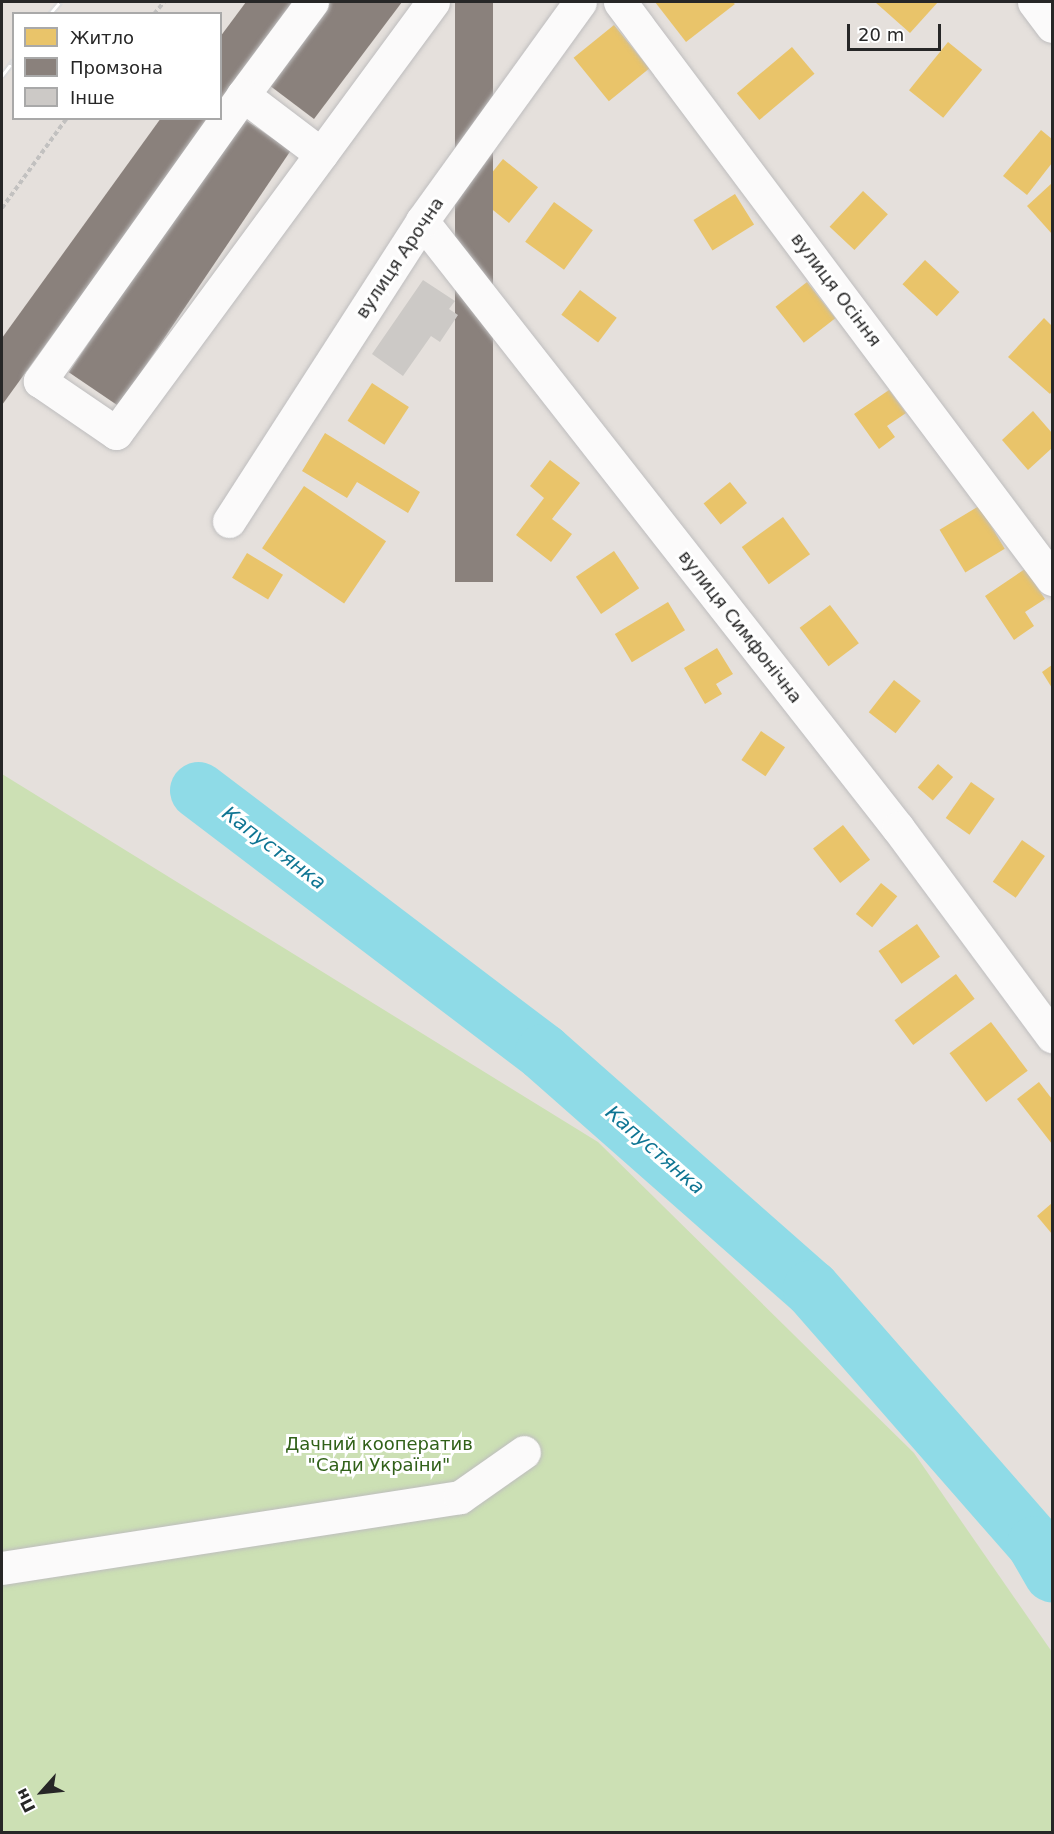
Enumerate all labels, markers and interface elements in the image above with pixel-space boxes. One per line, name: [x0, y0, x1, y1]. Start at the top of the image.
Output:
legend: [12, 12, 222, 120]
scale bar: [850, 12, 944, 50]
text: 20 m: [858, 24, 904, 45]
text: Житло: [70, 27, 134, 48]
text: Промзона: [70, 57, 163, 78]
text: Інше: [70, 87, 115, 108]
street label: вулиця Арочна: [351, 193, 449, 323]
street label: вулиця Осіння: [786, 229, 886, 351]
street label: вулиця Симфонічна: [674, 546, 806, 708]
water label: Капустянка: [217, 801, 331, 895]
water label: Капустянка: [601, 1100, 709, 1200]
park label: Дачний кооператив "Сади України": [285, 1434, 473, 1476]
north arrow: [12, 1762, 72, 1822]
text: Пн: [12, 1785, 40, 1816]

